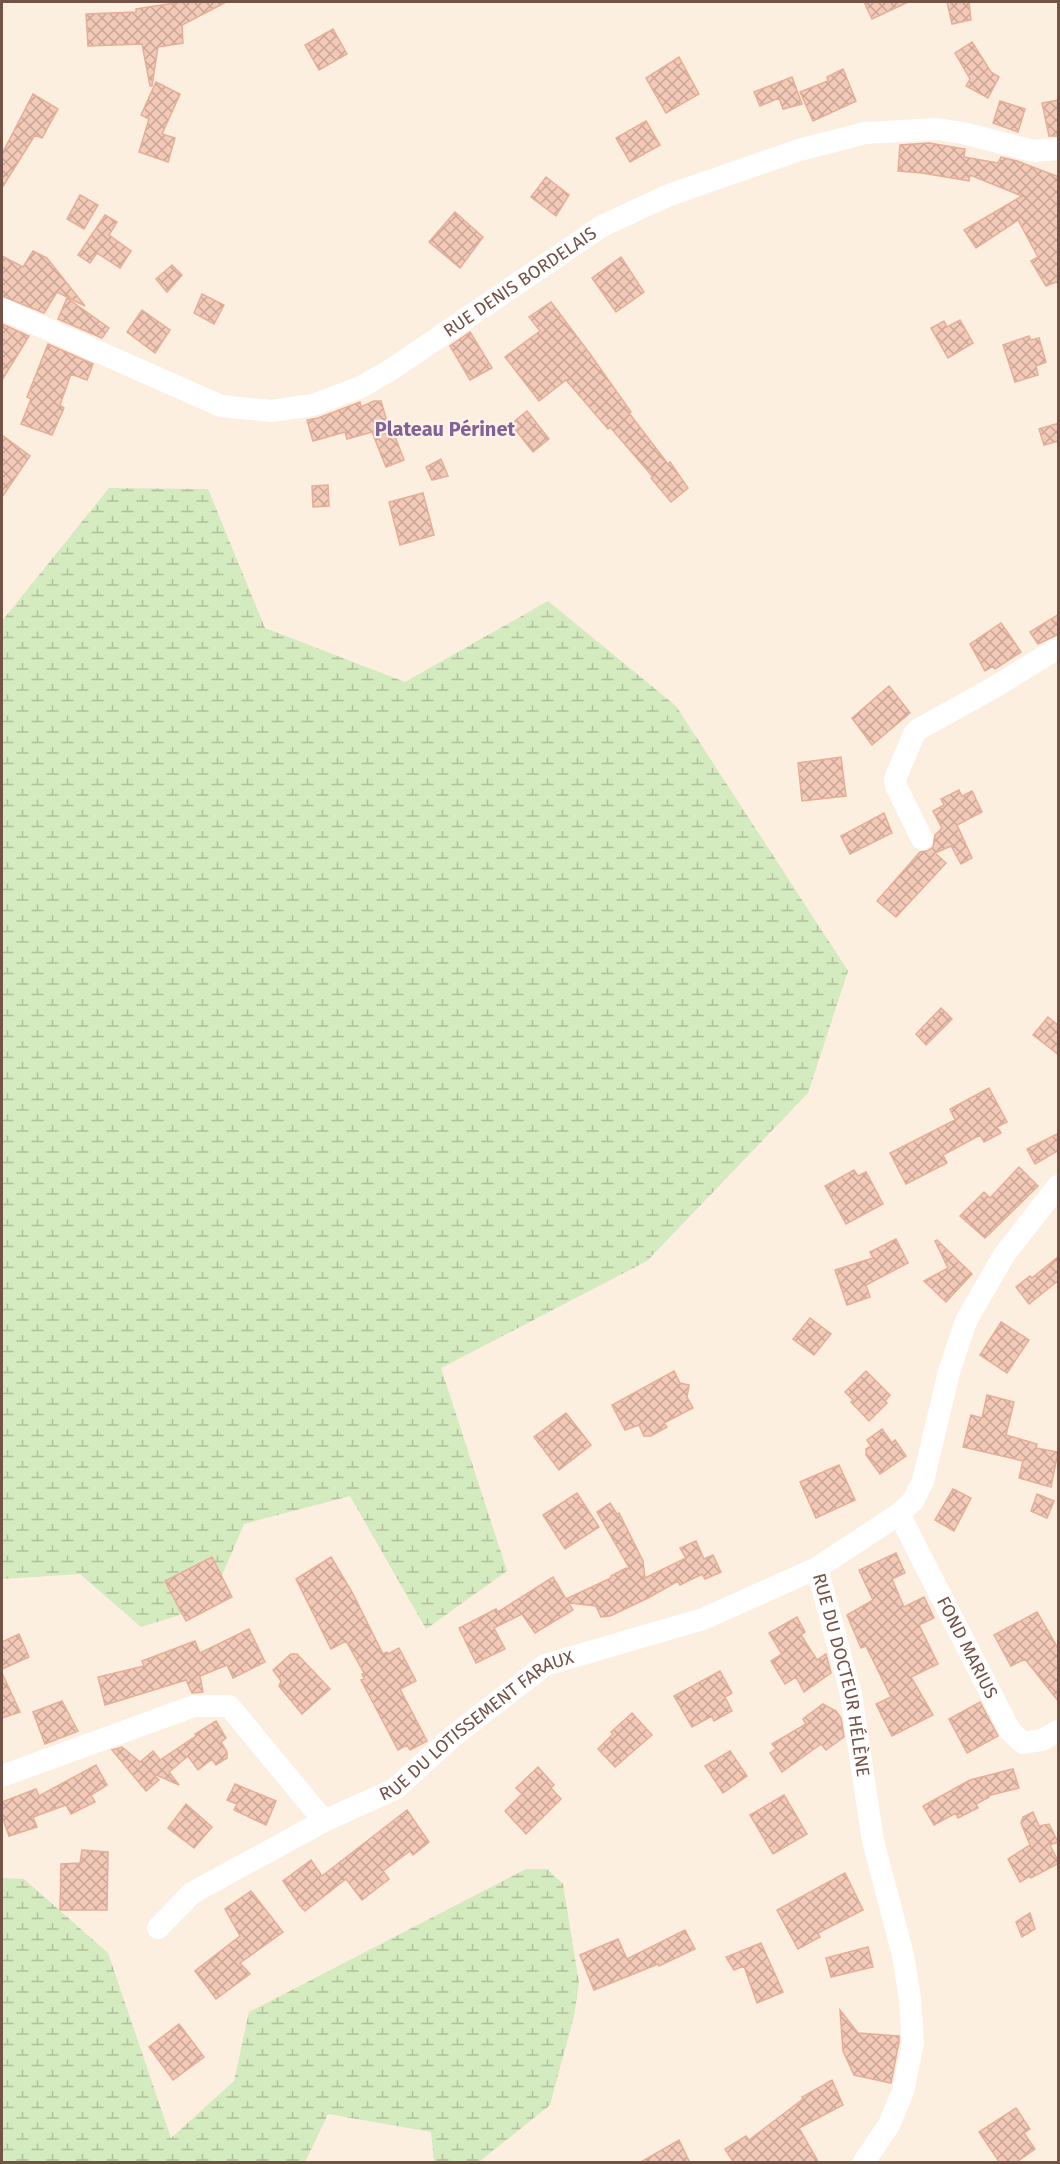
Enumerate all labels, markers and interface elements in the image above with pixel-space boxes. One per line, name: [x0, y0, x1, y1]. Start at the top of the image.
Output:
street label: RUE DENIS BORDELAIS: [439, 222, 601, 342]
district label: Plateau Périnet: [375, 417, 515, 441]
street label: RUE DU DOCTEUR HÉLÈNE: [808, 1571, 874, 1778]
street label: FOND MARIUS: [932, 1593, 1003, 1703]
street label: RUE DU LOTISSEMENT FARAUX: [376, 1646, 576, 1806]

